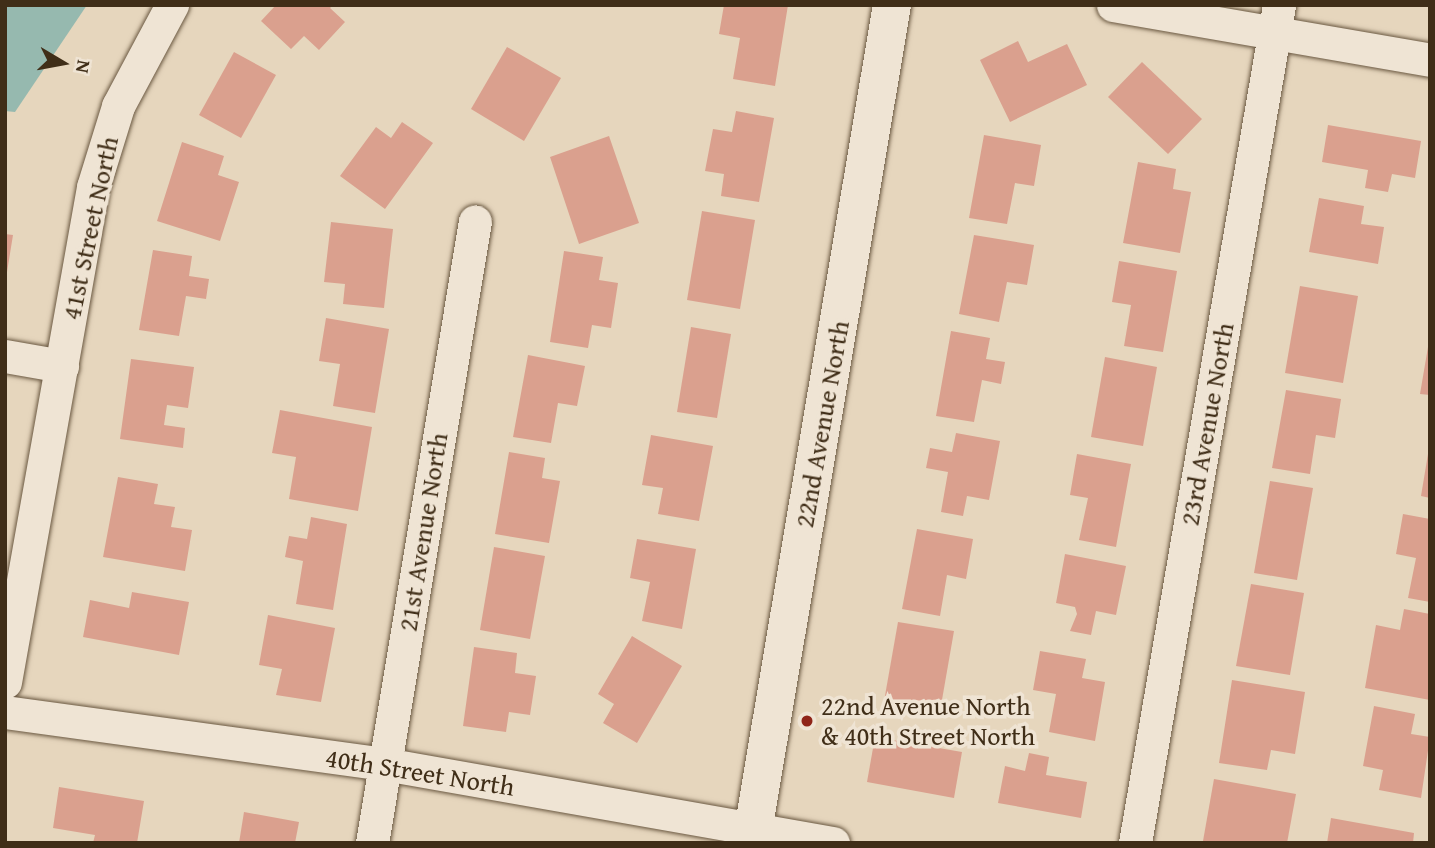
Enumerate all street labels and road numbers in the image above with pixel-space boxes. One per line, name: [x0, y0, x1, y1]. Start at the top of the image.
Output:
street label: 41st Street North: [55, 134, 125, 322]
street label: 22nd Avenue North: [788, 318, 856, 530]
street label: 23rd Avenue North: [1174, 320, 1240, 528]
street label: 21st Avenue North: [392, 430, 454, 634]
street label: 40th Street North: [323, 742, 517, 802]

